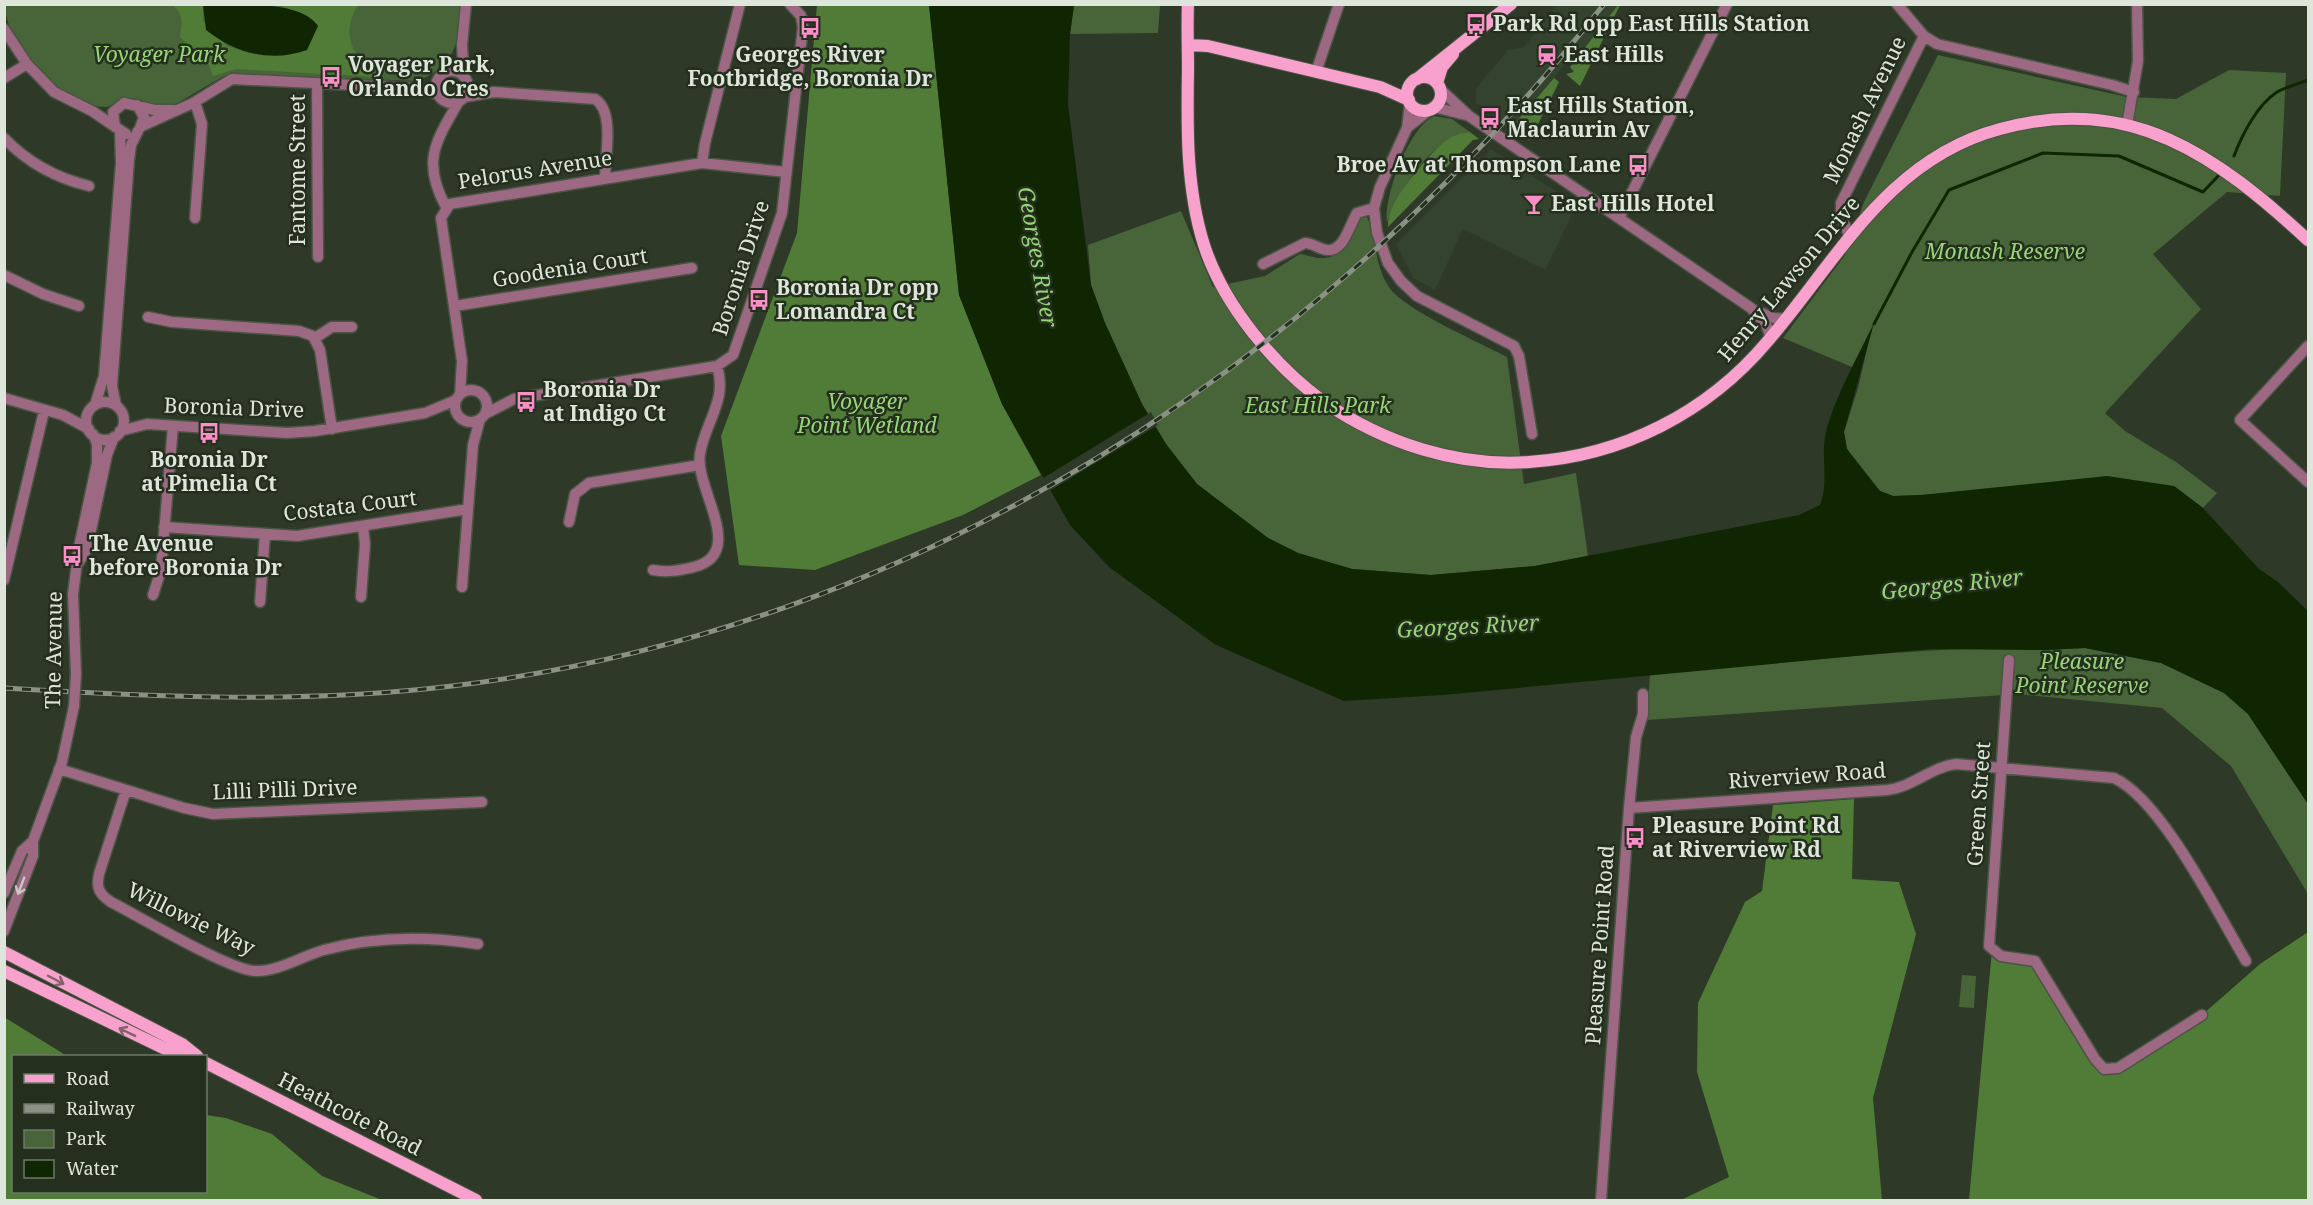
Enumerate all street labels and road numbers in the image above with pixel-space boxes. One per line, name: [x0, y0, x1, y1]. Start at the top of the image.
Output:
street label: Monash Avenue: [1816, 31, 1912, 188]
street label: Fantome Street: [283, 94, 311, 246]
street label: Pelorus Avenue: [456, 143, 614, 195]
street label: Henry Lawson Drive: [1711, 190, 1866, 367]
street label: Boronia Drive: [705, 196, 775, 339]
street label: Goodenia Court: [490, 241, 649, 293]
street label: Boronia Drive: [163, 391, 305, 423]
street label: Costata Court: [282, 483, 418, 527]
street label: The Avenue: [38, 591, 68, 709]
street label: Green Street: [1960, 741, 1996, 867]
street label: Riverview Road: [1727, 756, 1887, 794]
street label: Lilli Pilli Drive: [212, 772, 358, 806]
street label: Pleasure Point Road: [1578, 844, 1620, 1046]
street label: Willowie Way: [123, 875, 260, 961]
street label: Heathcote Road: [274, 1065, 427, 1161]

